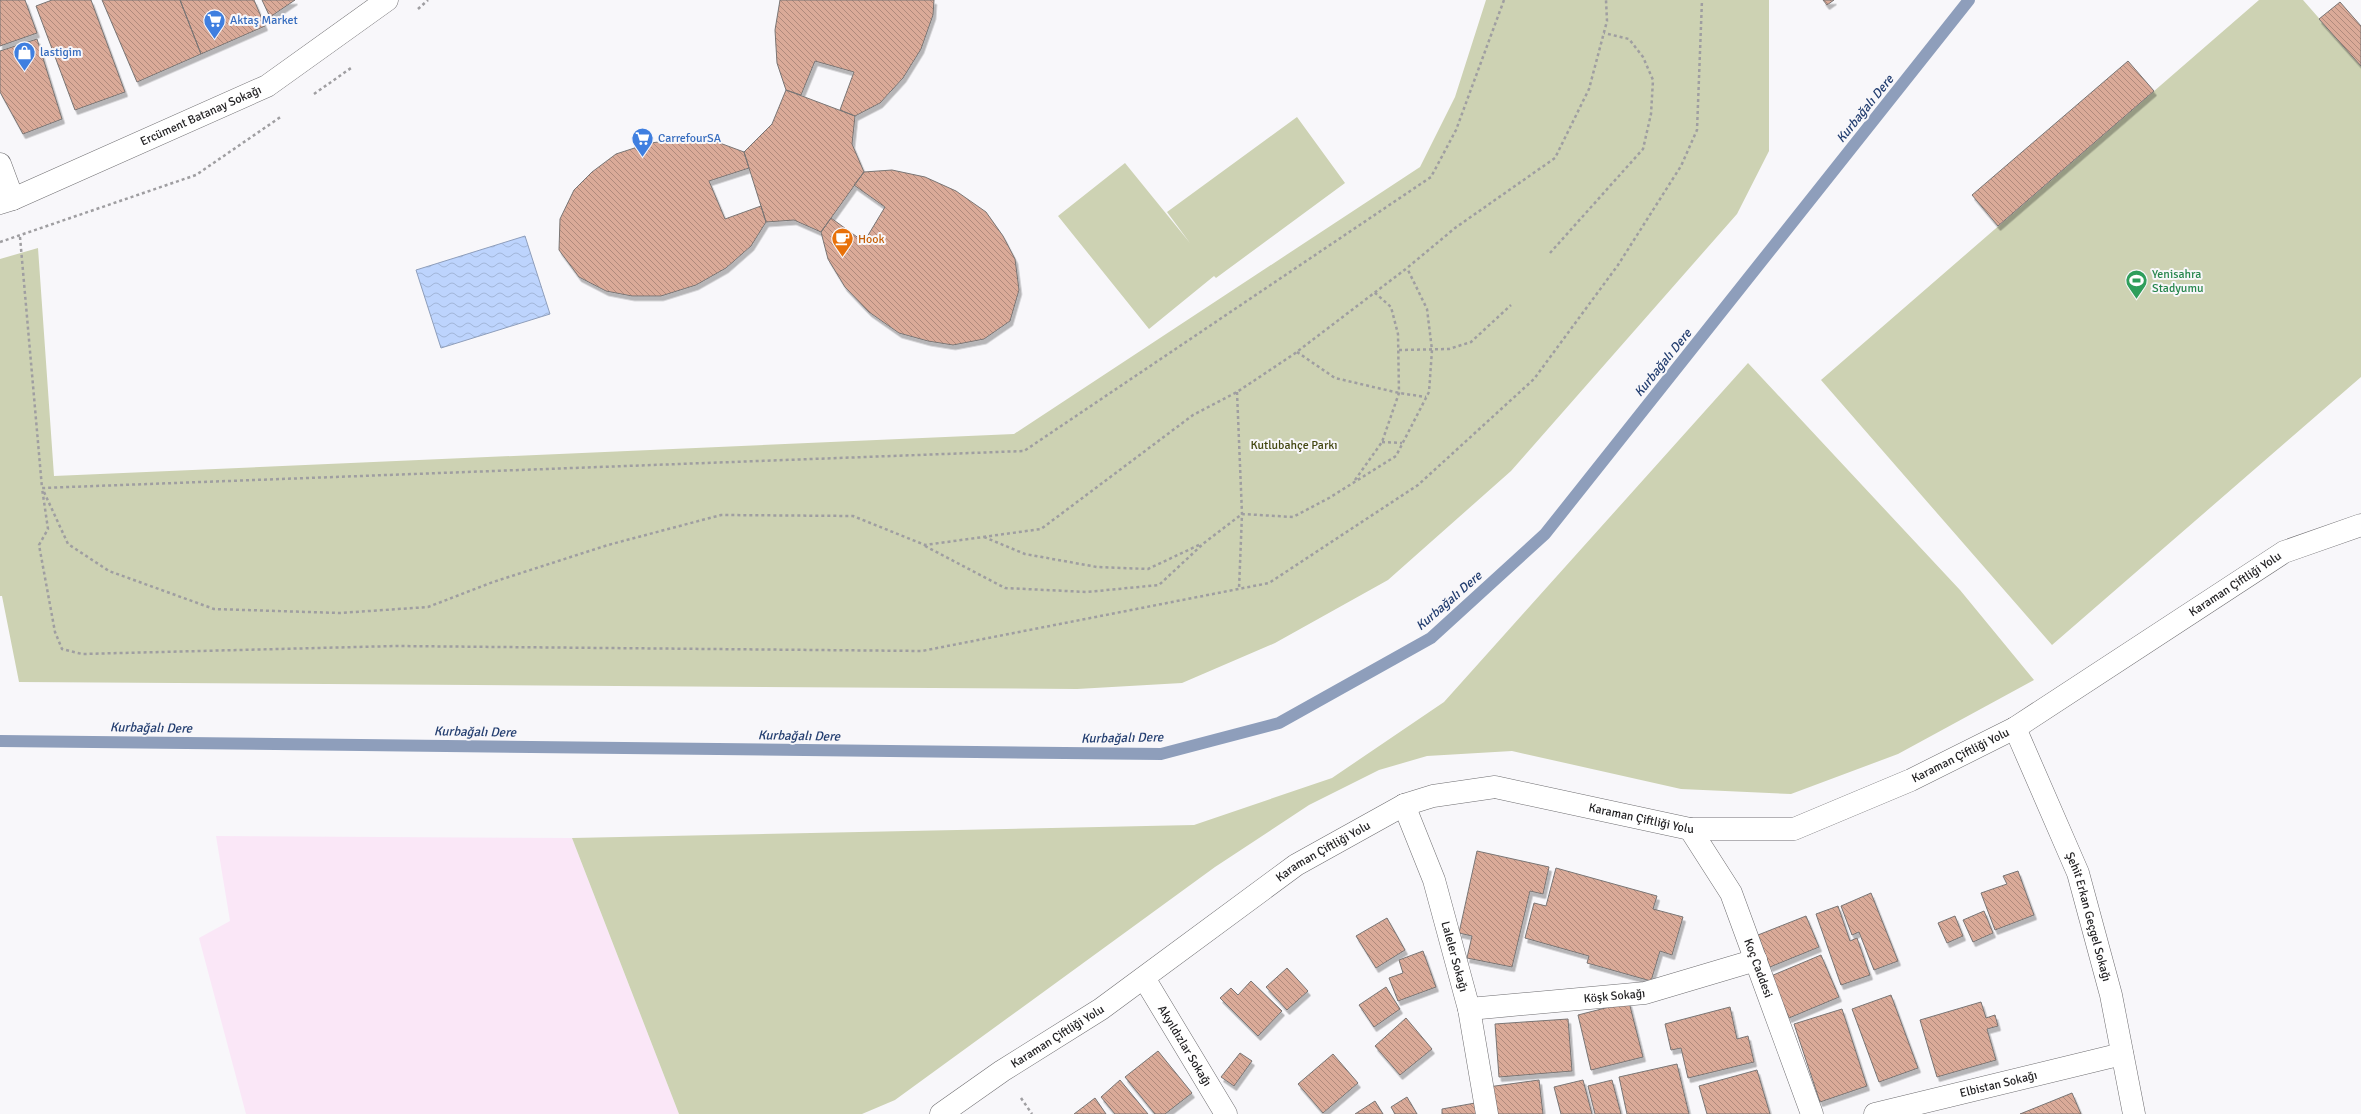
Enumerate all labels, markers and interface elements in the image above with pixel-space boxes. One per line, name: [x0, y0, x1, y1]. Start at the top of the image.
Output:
supermarket icon: Aktaş Market: [202, 7, 228, 40]
place label: Aktaş Market: [230, 13, 298, 28]
shop icon: lastigim: [11, 39, 37, 72]
place label: lastigim: [40, 45, 82, 60]
water label: Kurbağalı Dere: [1833, 71, 1898, 146]
street label: Ercüment Batanay Sokağı: [138, 82, 264, 149]
supermarket icon: CarrefourSA: [630, 125, 656, 158]
place label: CarrefourSA: [658, 131, 722, 146]
cafe icon: Hook: [830, 226, 856, 259]
place label: Hook: [858, 232, 885, 247]
place label: Yenisahra Stadyumu: [2152, 267, 2204, 296]
sports icon: Yenisahra Stadyumu: [2123, 268, 2149, 301]
water label: Kurbağalı Dere: [1631, 325, 1696, 400]
park label: Kutlubahçe Parkı: [1250, 438, 1338, 453]
street label: Karaman Çiftliği Yolu: [2186, 548, 2284, 620]
water label: Kurbağalı Dere: [1413, 567, 1486, 634]
water label: Kurbağalı Dere: [110, 719, 194, 737]
water label: Kurbağalı Dere: [434, 723, 518, 741]
street label: Karaman Çiftliği Yolu: [1909, 725, 2012, 786]
water label: Kurbağalı Dere: [758, 727, 842, 745]
water label: Kurbağalı Dere: [1081, 729, 1165, 747]
street label: Karaman Çiftliği Yolu: [1587, 800, 1694, 837]
street label: Karaman Çiftliği Yolu: [1273, 818, 1373, 885]
street label: Şehit Erkan Geçgel Sokağı: [2062, 850, 2115, 983]
street label: Laleler Sokağı: [1438, 919, 1472, 994]
street label: Koç Caddesi: [1741, 936, 1776, 1000]
street label: Köşk Sokağı: [1583, 986, 1646, 1006]
street label: Karaman Çiftliği Yolu: [1008, 1001, 1107, 1071]
street label: Akyıldızlar Sokağı: [1155, 1002, 1215, 1089]
street label: Elbistan Sokağı: [1958, 1067, 2039, 1101]

